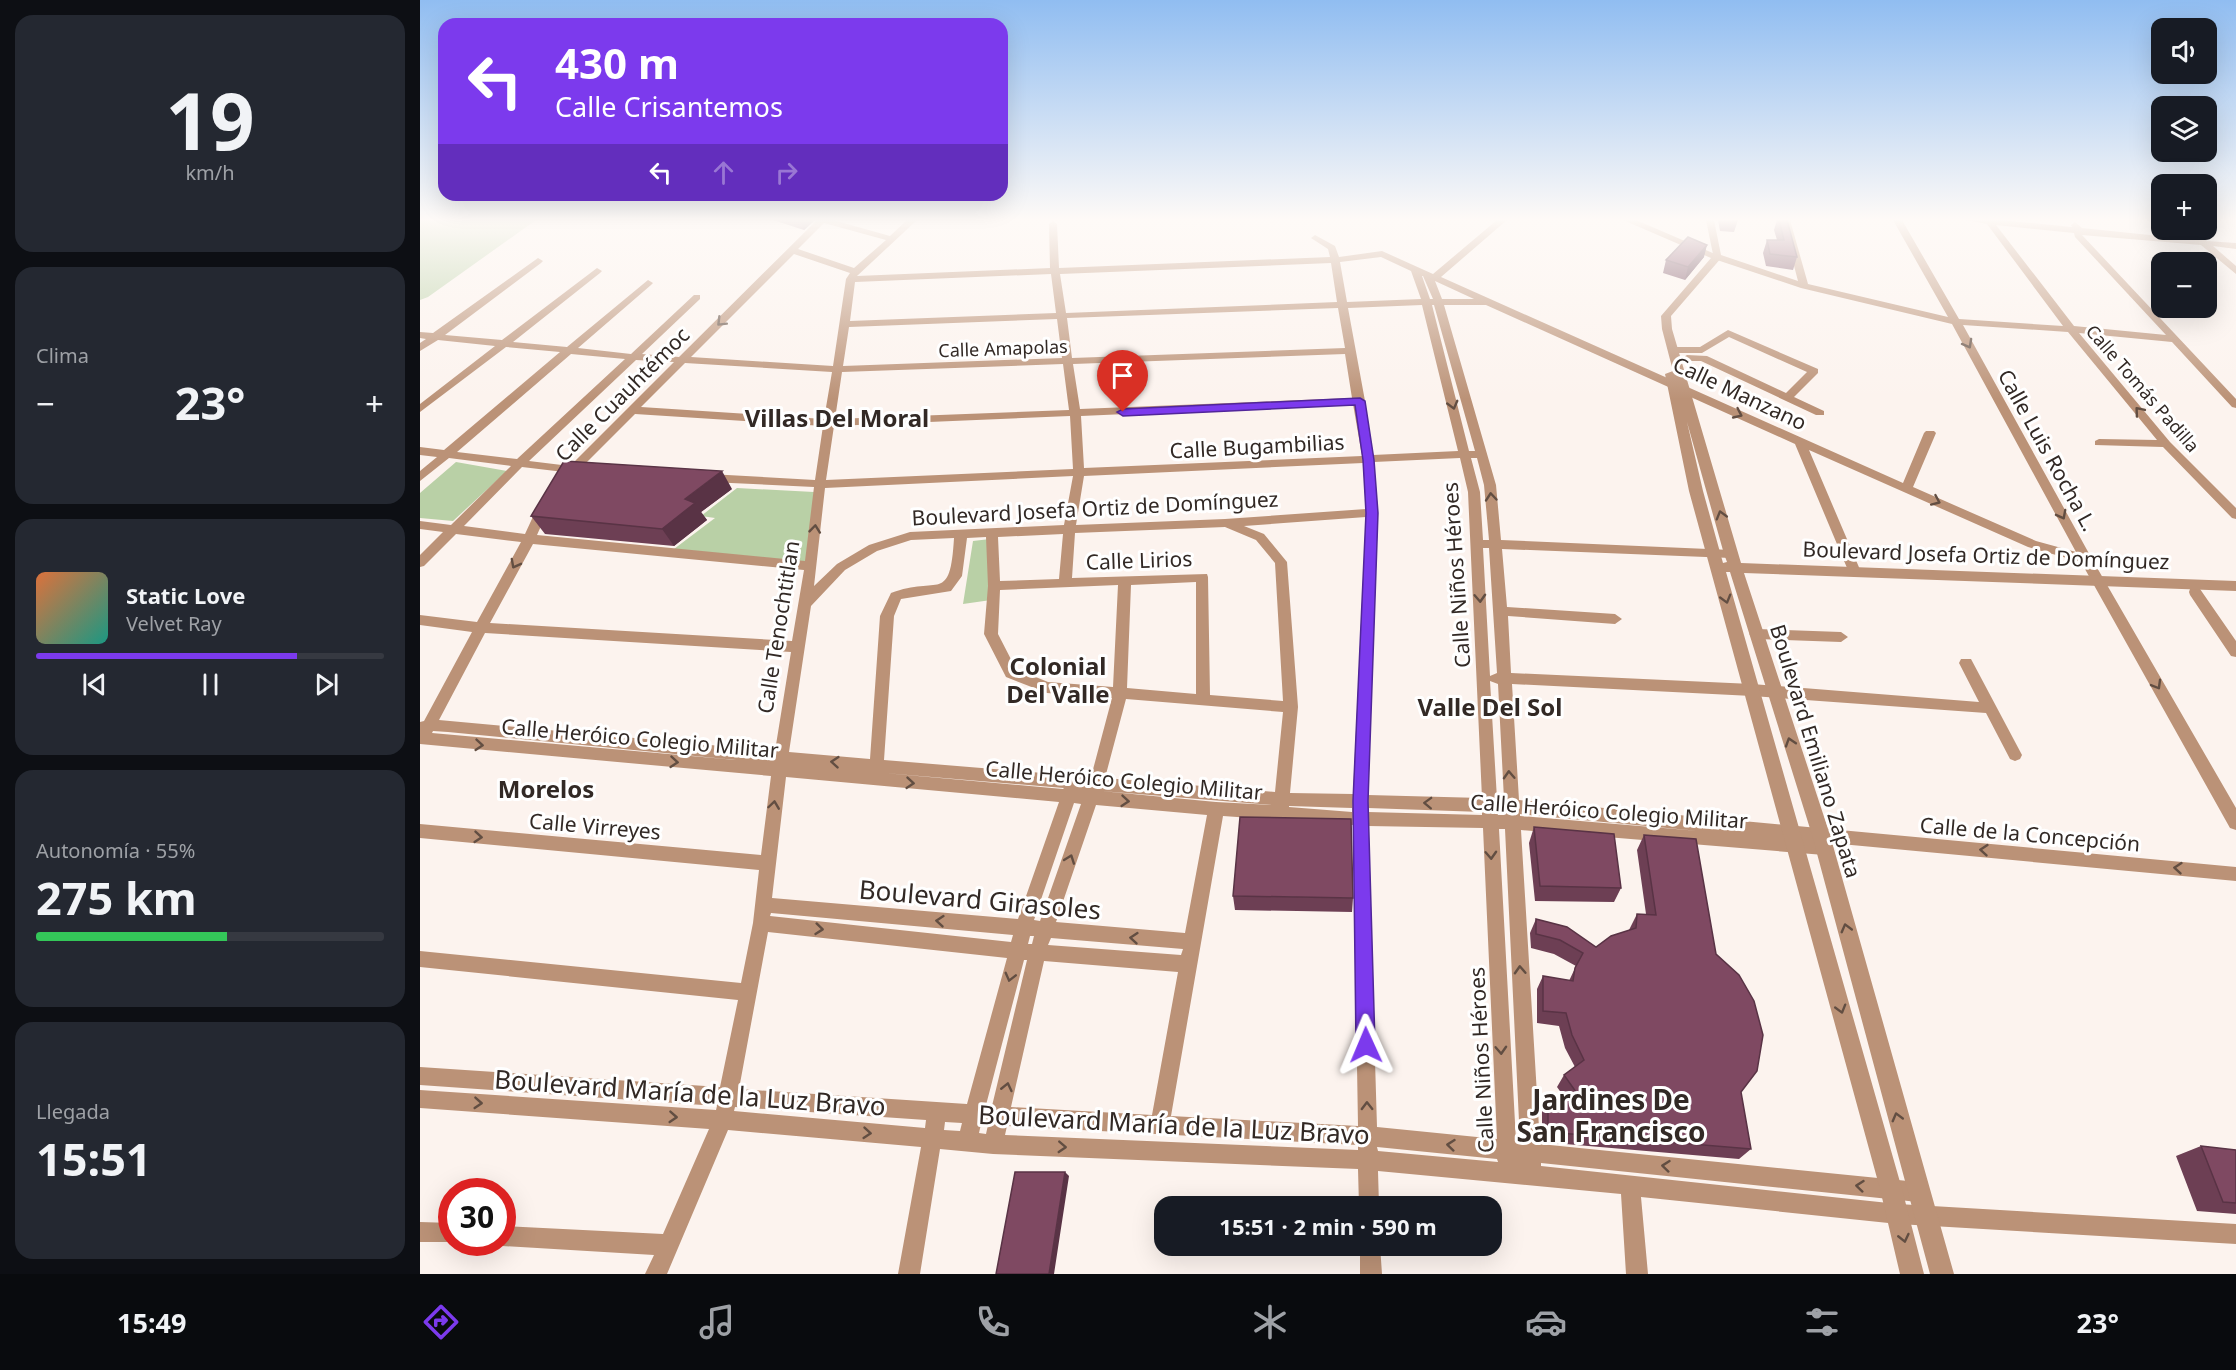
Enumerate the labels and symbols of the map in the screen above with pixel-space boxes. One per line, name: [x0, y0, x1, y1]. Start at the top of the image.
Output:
one-way arrow: [718, 314, 729, 325]
street label: Calle Tomás Padilla: [2081, 319, 2205, 457]
street label: Calle Cuauhtémoc: [549, 321, 695, 467]
street label: Calle Amapolas: [938, 334, 1068, 362]
one-way arrow: [1961, 338, 1972, 348]
pin: [1097, 350, 1148, 412]
street label: Calle Manzano: [1669, 350, 1811, 436]
street label: Calle Luis Rocha L.: [1992, 364, 2104, 536]
one-way arrow: [1446, 399, 1458, 410]
district label: Villas Del Moral: [745, 401, 929, 434]
one-way arrow: [1732, 406, 1743, 418]
one-way arrow: [2135, 407, 2146, 418]
street label: Calle Bugambilias: [1169, 427, 1345, 465]
street label: Calle Niños Héroes: [1436, 481, 1476, 669]
street label: Boulevard Josefa Ortiz de Domínguez: [911, 484, 1279, 532]
one-way arrow: [1485, 492, 1498, 501]
one-way arrow: [1930, 494, 1941, 506]
one-way arrow: [2055, 509, 2066, 519]
one-way arrow: [1715, 510, 1728, 520]
one-way arrow: [808, 525, 821, 534]
street label: Boulevard Josefa Ortiz de Domínguez: [1802, 535, 2170, 575]
street label: Calle Tenochtitlan: [751, 539, 805, 715]
street label: Calle Lirios: [1085, 544, 1193, 576]
one-way arrow: [511, 558, 522, 569]
one-way arrow: [1474, 593, 1487, 602]
one-way arrow: [1719, 593, 1731, 604]
street label: Boulevard Emiliano Zapata: [1764, 621, 1868, 881]
district label: Colonial Del Valle: [1006, 649, 1110, 710]
one-way arrow: [2150, 679, 2161, 689]
district label: Valle Del Sol: [1417, 690, 1563, 723]
street label: Calle Heróico Colegio Militar: [500, 712, 780, 764]
one-way arrow: [1785, 737, 1797, 748]
one-way arrow: [475, 738, 484, 751]
street label: Calle Heróico Colegio Militar: [984, 754, 1264, 806]
one-way arrow: [669, 755, 678, 768]
one-way arrow: [831, 756, 840, 769]
one-way arrow: [1503, 770, 1516, 779]
district label: Morelos: [498, 772, 594, 805]
one-way arrow: [905, 776, 914, 789]
street label: Calle Heróico Colegio Militar: [1469, 787, 1749, 835]
one-way arrow: [1120, 794, 1129, 807]
one-way arrow: [1423, 797, 1432, 810]
one-way arrow: [768, 801, 780, 810]
street label: Calle Virreyes: [528, 806, 662, 846]
street label: Calle de la Concepción: [1919, 810, 2141, 858]
one-way arrow: [474, 830, 483, 843]
one-way arrow: [1979, 844, 1988, 857]
one-way arrow: [1484, 851, 1497, 860]
one-way arrow: [1062, 854, 1075, 865]
one-way arrow: [2173, 862, 2182, 875]
street label: Boulevard Girasoles: [858, 870, 1102, 928]
one-way arrow: [936, 915, 945, 928]
one-way arrow: [814, 923, 823, 935]
one-way arrow: [1841, 924, 1853, 934]
one-way arrow: [1130, 931, 1139, 944]
one-way arrow: [1513, 965, 1526, 974]
street label: Calle Niños Héroes: [1462, 966, 1500, 1154]
one-way arrow: [1004, 972, 1017, 982]
one-way arrow: [1834, 1004, 1846, 1014]
position arrow: [1334, 1013, 1398, 1077]
one-way arrow: [1494, 1046, 1507, 1055]
street label: Boulevard María de la Luz Bravo: [493, 1060, 887, 1124]
district label: Jardines De San Francisco: [1517, 1080, 1705, 1150]
one-way arrow: [1000, 1082, 1013, 1092]
one-way arrow: [474, 1096, 483, 1109]
street label: Boulevard María de la Luz Bravo: [977, 1096, 1371, 1152]
one-way arrow: [1361, 1101, 1373, 1110]
one-way arrow: [668, 1110, 677, 1123]
one-way arrow: [1892, 1112, 1905, 1122]
one-way arrow: [863, 1126, 872, 1139]
one-way arrow: [1446, 1139, 1455, 1152]
one-way arrow: [1057, 1140, 1066, 1153]
one-way arrow: [1661, 1161, 1670, 1173]
speed limit sign: 30: [438, 1178, 516, 1256]
one-way arrow: [1855, 1180, 1864, 1193]
one-way arrow: [1896, 1233, 1909, 1243]

